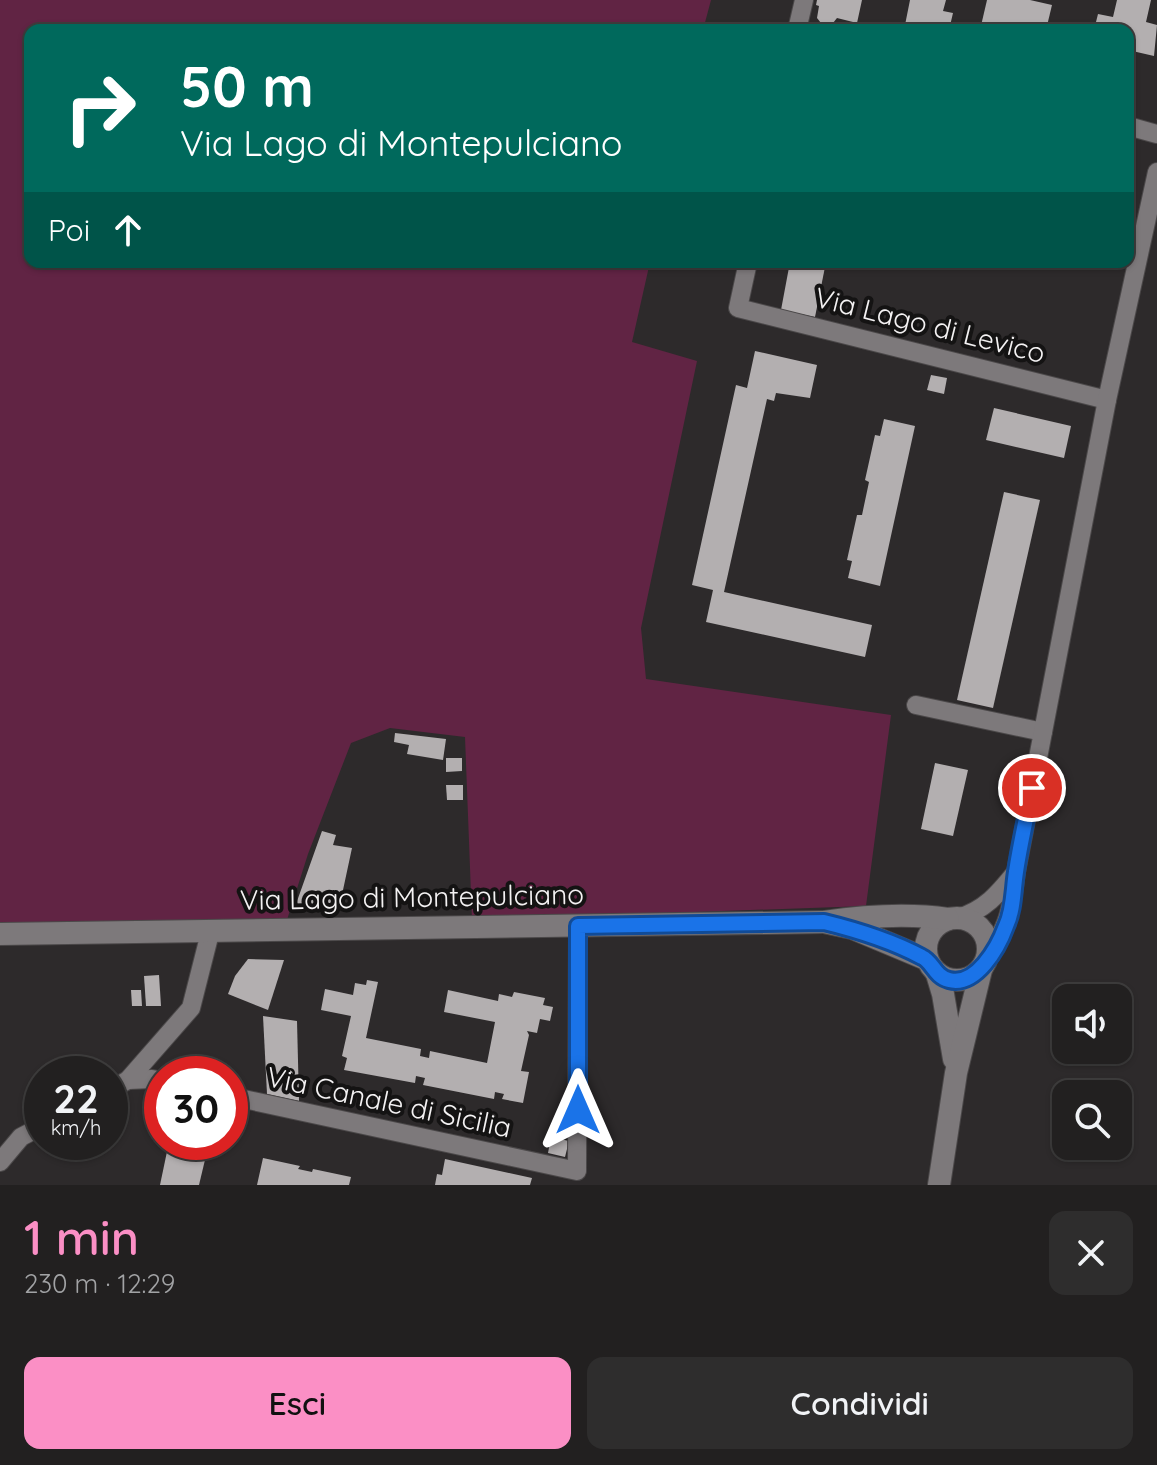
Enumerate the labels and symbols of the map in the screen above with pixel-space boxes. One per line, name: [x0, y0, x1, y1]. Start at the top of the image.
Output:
street label: Via Lago di Levico: [811, 279, 1049, 370]
pin: [998, 754, 1066, 822]
street label: Via Lago di Montepulciano: [240, 876, 584, 917]
speed limit sign: 30: [144, 1056, 248, 1160]
street label: Via Canale di Sicilia: [263, 1058, 515, 1145]
position arrow: [536, 1068, 620, 1152]

